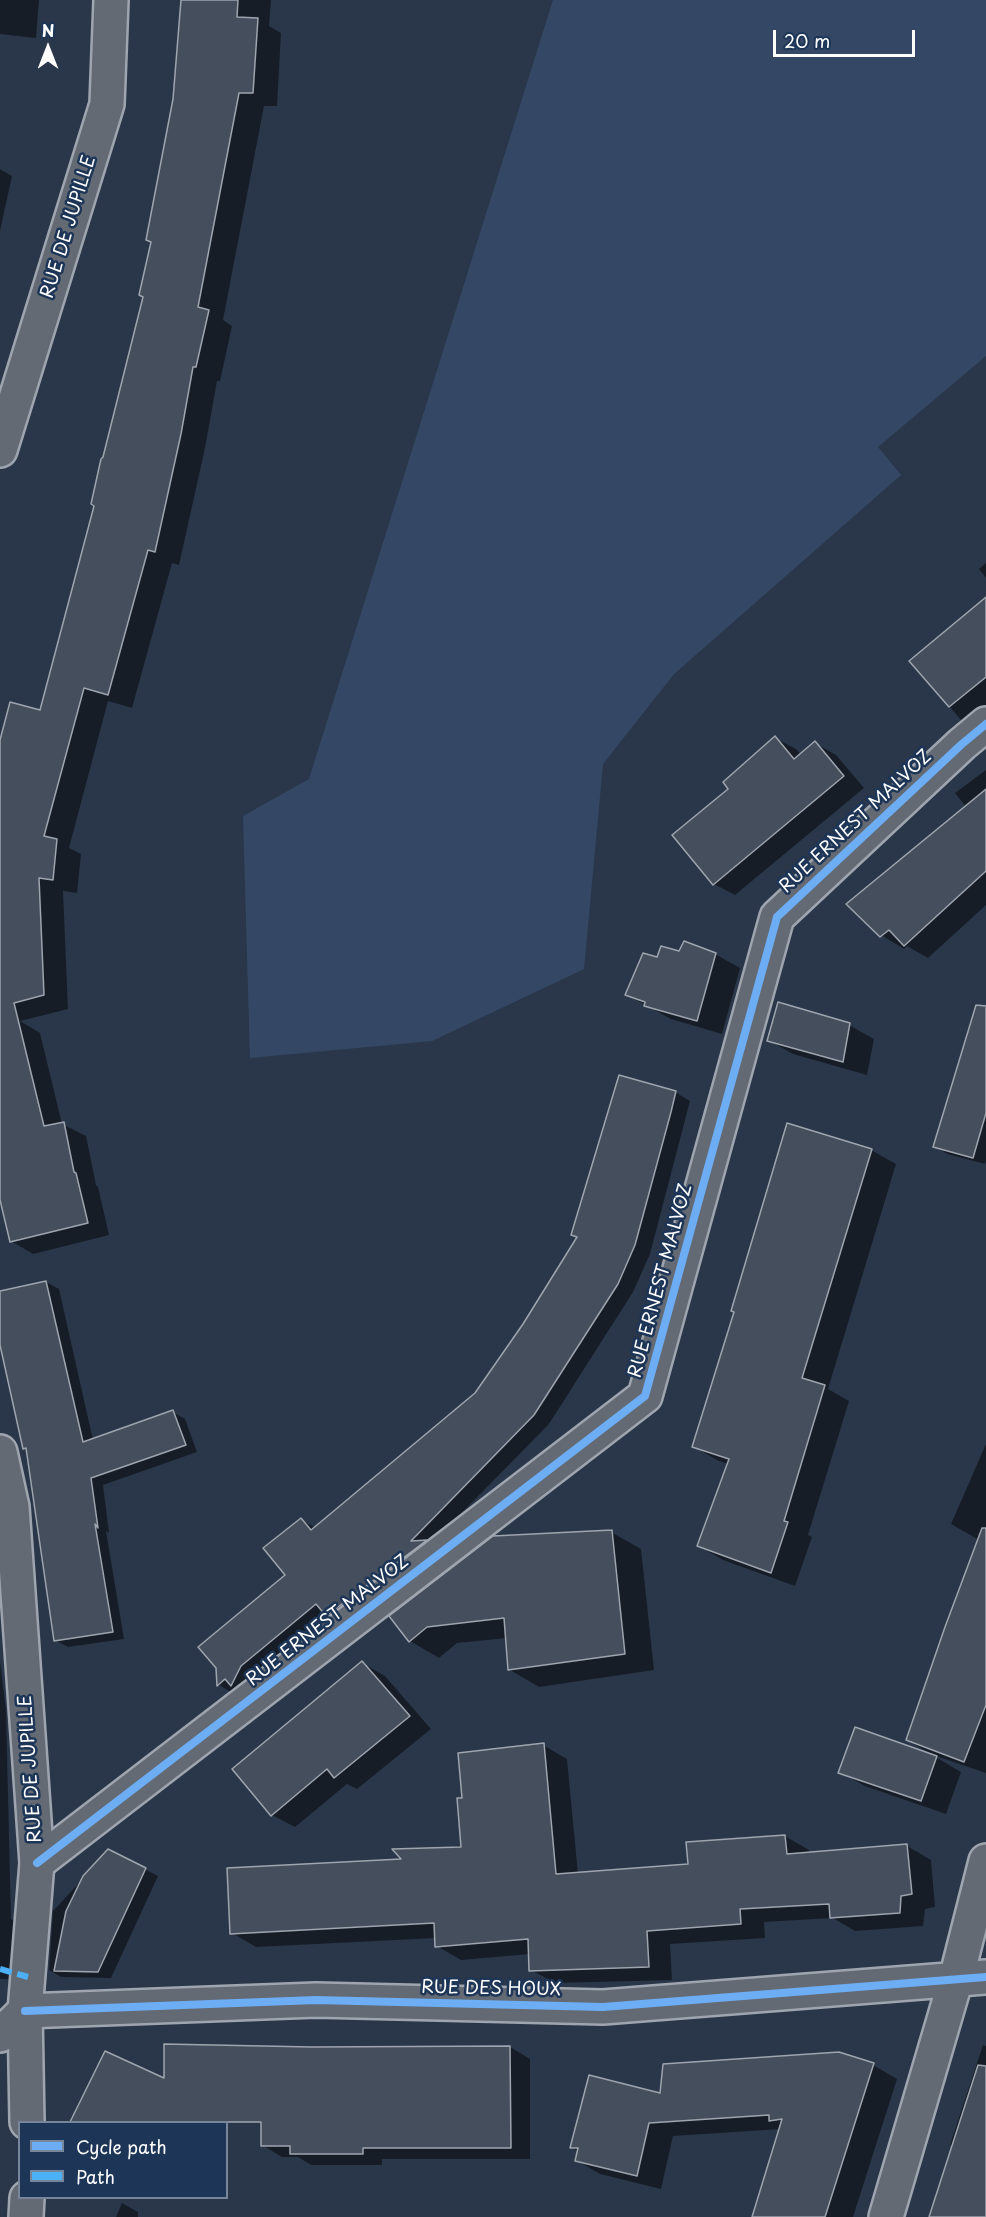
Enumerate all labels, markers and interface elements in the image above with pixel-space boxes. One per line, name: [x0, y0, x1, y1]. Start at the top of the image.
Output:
north arrow: [18, 18, 78, 78]
text: N: [42, 18, 54, 42]
scale bar: [776, 18, 918, 56]
text: 20 m: [784, 27, 830, 54]
street label: RUE DE JUPILLE: [37, 153, 101, 301]
street label: RUE ERNEST MALVOZ: [776, 746, 936, 898]
street label: RUE ERNEST MALVOZ: [625, 1182, 697, 1380]
street label: RUE ERNEST MALVOZ: [243, 1551, 413, 1691]
street label: RUE DE JUPILLE: [15, 1694, 47, 1844]
street label: RUE DES HOUX: [421, 1977, 561, 2001]
legend: [18, 2121, 228, 2199]
text: Cycle path: [76, 2133, 167, 2160]
text: Path: [76, 2163, 115, 2190]

